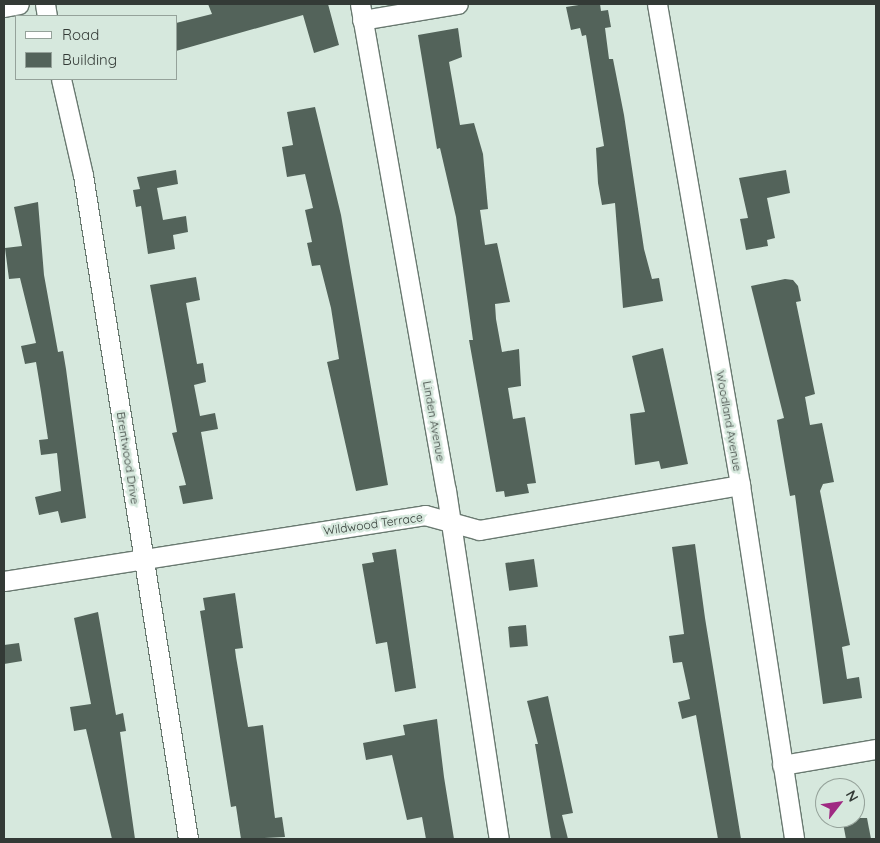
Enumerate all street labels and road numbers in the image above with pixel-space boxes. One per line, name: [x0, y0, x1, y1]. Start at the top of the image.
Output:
street label: Woodland Avenue: [713, 370, 745, 472]
street label: Linden Avenue: [420, 380, 448, 462]
street label: Brentwood Drive: [114, 411, 142, 505]
street label: Wildwood Terrace: [322, 510, 424, 538]

